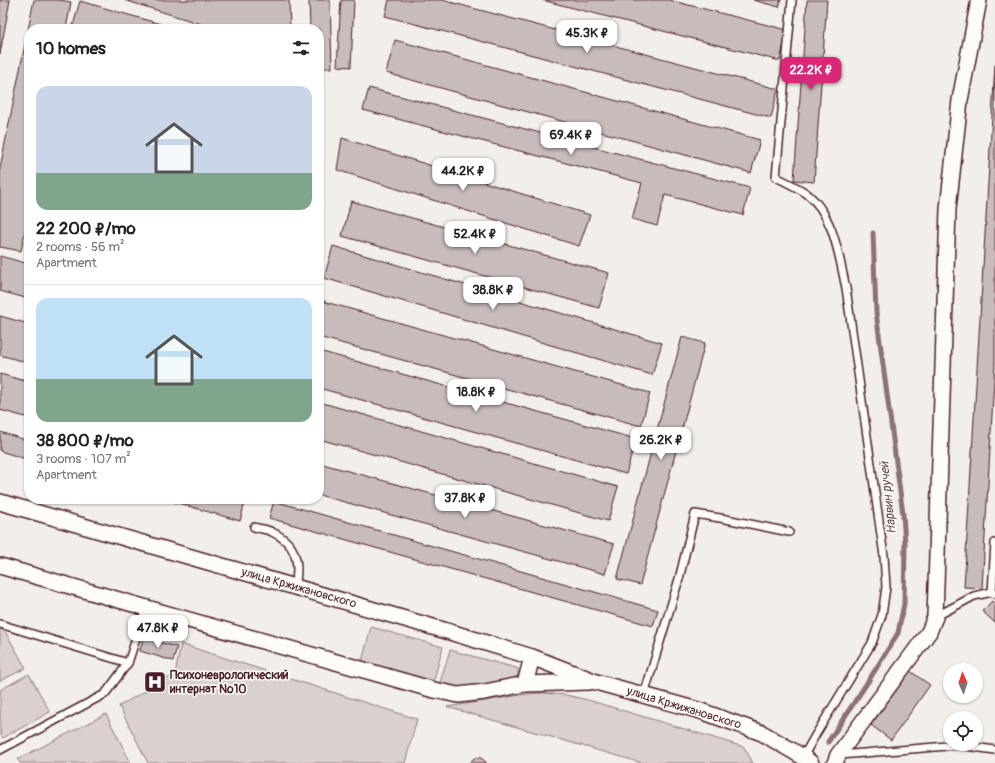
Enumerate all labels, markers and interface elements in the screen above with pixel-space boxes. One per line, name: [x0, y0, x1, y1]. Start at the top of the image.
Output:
pin: 45.3K ₽: [550, 20, 624, 54]
text: 45.3K ₽: [565, 25, 609, 41]
icon: filters: [290, 37, 312, 59]
text: 10 homes: [36, 38, 106, 59]
pin: 22.2K ₽: [774, 57, 848, 91]
text: 22.2K ₽: [789, 62, 833, 78]
icon: home: [138, 112, 210, 184]
pin: 69.4K ₽: [534, 122, 608, 156]
text: 69.4K ₽: [549, 127, 593, 143]
pin: 44.2K ₽: [426, 158, 500, 192]
text: 44.2K ₽: [441, 163, 485, 179]
text: 22 200 ₽/mo: [36, 218, 136, 239]
pin: 52.4K ₽: [438, 221, 512, 255]
text: 52.4K ₽: [453, 226, 497, 242]
text: 2 rooms · 56 m²: [36, 239, 124, 255]
text: Apartment: [36, 255, 97, 271]
pin: 38.8K ₽: [456, 277, 530, 311]
text: 38.8K ₽: [472, 282, 514, 298]
icon: home: [138, 324, 210, 396]
pin: 18.8K ₽: [439, 379, 513, 413]
text: 18.8K ₽: [456, 384, 496, 400]
pin: 26.2K ₽: [624, 427, 698, 461]
text: 38 800 ₽/mo: [36, 430, 134, 451]
text: 26.2K ₽: [639, 432, 683, 448]
text: 3 rooms · 107 m²: [36, 451, 131, 467]
water label: Нарвин ручей: [876, 459, 900, 535]
text: Apartment: [36, 467, 97, 483]
pin: 37.8K ₽: [428, 485, 502, 519]
text: 37.8K ₽: [444, 490, 486, 506]
street label: улица Кржижановского: [239, 564, 359, 612]
pin: 47.8K ₽: [121, 615, 195, 649]
text: 47.8K ₽: [137, 620, 179, 636]
north arrow: [943, 663, 983, 703]
map controls: [943, 663, 983, 751]
place label: Психоневрологический интернат №10: [169, 668, 289, 697]
hospital icon: Психоневрологический интернат №10: [142, 669, 168, 695]
street label: улица Кржижановского: [624, 683, 744, 733]
button: locate: [943, 711, 983, 751]

